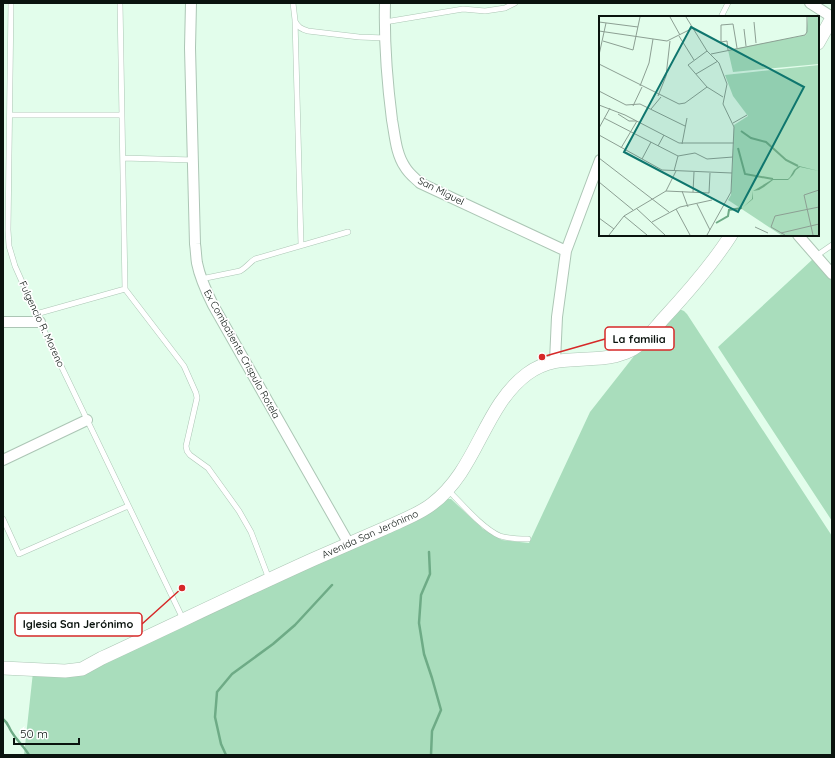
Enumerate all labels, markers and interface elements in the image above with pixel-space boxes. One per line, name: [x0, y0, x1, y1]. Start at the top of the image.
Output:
inset map: [599, 16, 819, 236]
street label: San Miguel: [416, 174, 466, 208]
street label: Fulgencio R. Moreno: [16, 279, 68, 369]
street label: Ex Combatiente Crispulo Rotela: [201, 287, 283, 421]
callout: La familia: [605, 327, 674, 350]
text: La familia: [612, 332, 666, 346]
street label: Avenida San Jerónimo: [320, 507, 420, 561]
callout: Iglesia San Jerónimo: [15, 613, 142, 636]
text: Iglesia San Jerónimo: [23, 617, 134, 631]
scale bar: [14, 720, 79, 746]
text: 50 m: [20, 726, 48, 741]

